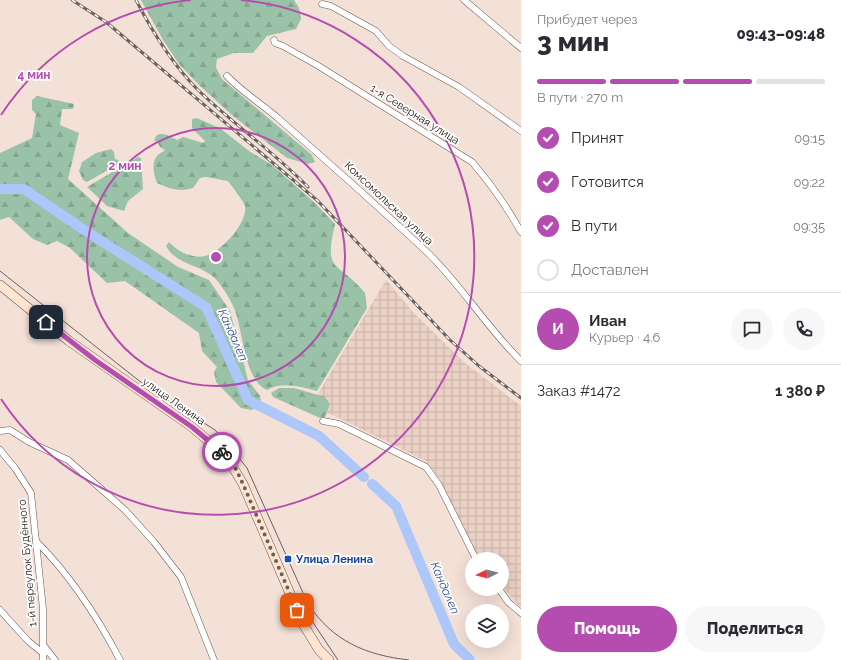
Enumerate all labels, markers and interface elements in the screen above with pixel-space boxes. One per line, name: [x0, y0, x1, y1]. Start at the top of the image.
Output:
text: Прибудет через: [537, 12, 637, 27]
text: 09:43–09:48: [736, 25, 825, 43]
text: 3 мин: [537, 27, 609, 57]
text: 4 мин: [17, 68, 51, 82]
street label: 1-я Северная улица: [368, 82, 462, 147]
text: В пути · 270 m: [537, 90, 623, 105]
icon: check: [537, 127, 559, 149]
text: Принят: [571, 129, 624, 147]
text: 09:15: [794, 131, 825, 146]
text: 2 мин: [108, 159, 142, 173]
street label: Комсомольская улица: [342, 159, 436, 248]
icon: check: [537, 171, 559, 193]
text: Готовится: [571, 173, 644, 191]
text: 09:22: [793, 175, 825, 190]
icon: check: [537, 215, 559, 237]
text: В пути: [571, 217, 618, 235]
text: 09:35: [793, 219, 825, 234]
centre of rings: [209, 250, 223, 264]
text: Доставлен: [571, 261, 649, 279]
pin: [29, 305, 63, 339]
water label: Кандалеп: [215, 307, 251, 363]
button: chat: [731, 308, 773, 350]
button: phone: [783, 308, 825, 350]
icon: home: [35, 311, 57, 333]
text: Иван: [589, 312, 627, 330]
text: И: [552, 320, 564, 338]
text: Курьер · 4.6: [589, 330, 660, 345]
street label: улица Ленина: [140, 375, 208, 428]
text: Заказ #1472: [537, 382, 621, 400]
text: 1 380 ₽: [775, 382, 825, 400]
courier: [202, 432, 242, 472]
icon: bike: [211, 441, 233, 463]
street label: 1-й переулок Будённого: [15, 498, 40, 627]
north arrow: [465, 552, 509, 596]
map controls: [465, 552, 509, 648]
place label: Улица Ленина: [295, 553, 373, 566]
marker: Улица Ленина: [283, 554, 293, 564]
water label: Кандалеп: [428, 560, 462, 616]
pin: [280, 593, 314, 627]
icon: bag: [286, 599, 308, 621]
button: layers: [465, 604, 509, 648]
button: Помощь: [537, 606, 677, 652]
button: Поделиться: [685, 606, 825, 652]

